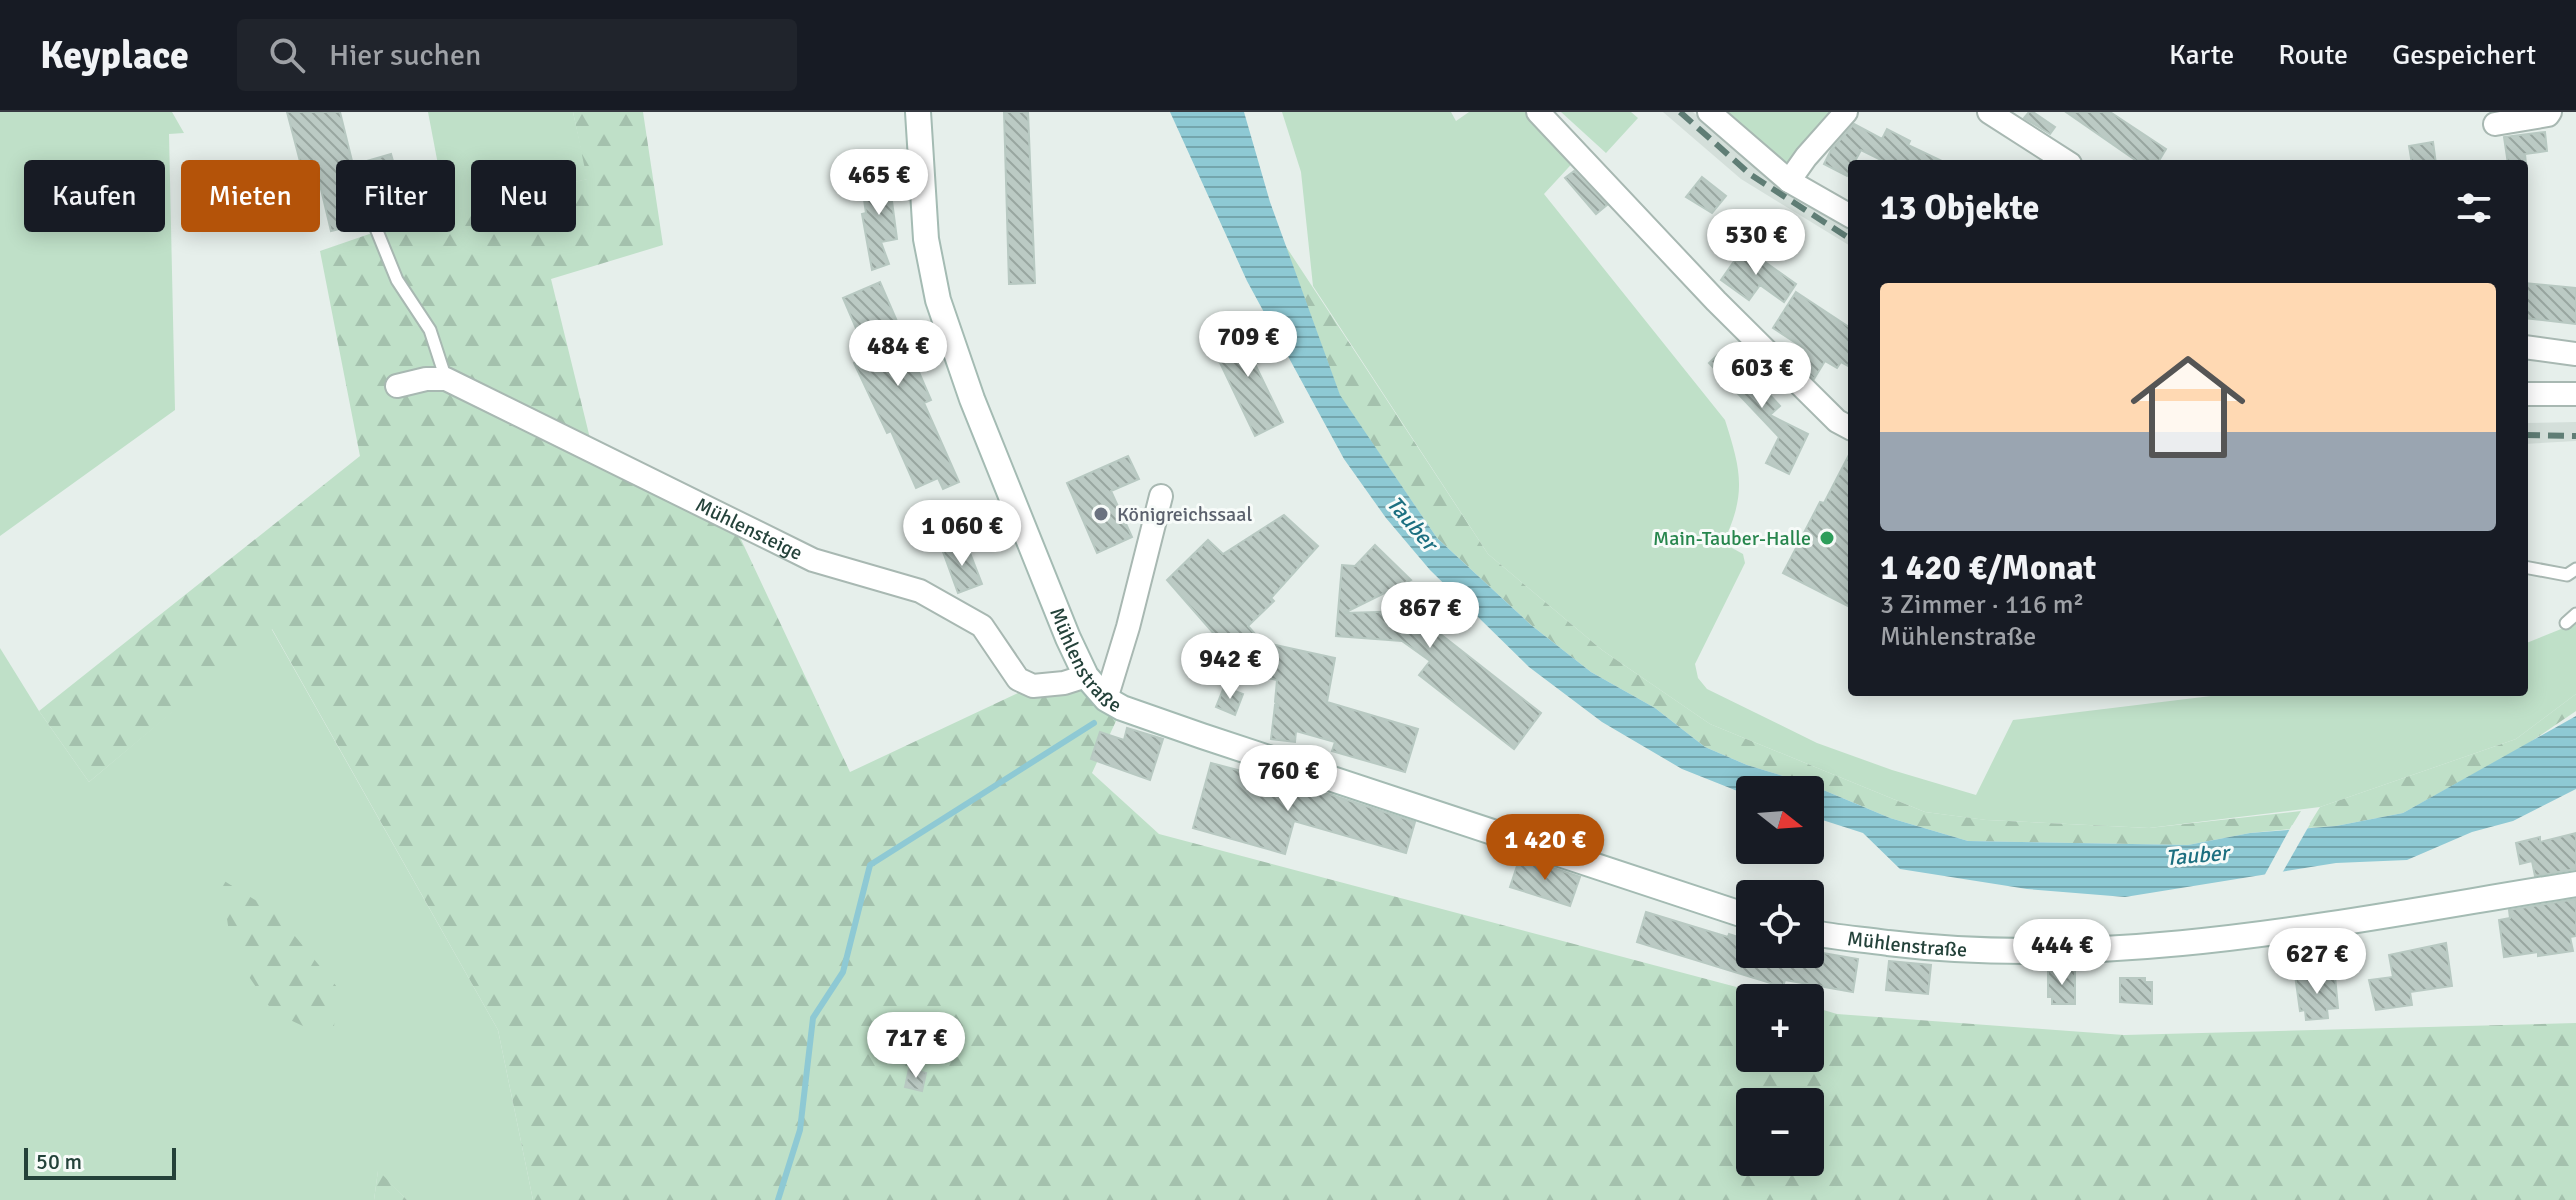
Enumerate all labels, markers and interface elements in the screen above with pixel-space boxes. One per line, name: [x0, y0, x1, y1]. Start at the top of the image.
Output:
search box: [237, 19, 797, 91]
text: Keyplace: [40, 32, 189, 79]
icon: search: [265, 33, 309, 77]
text: Hier suchen: [329, 37, 481, 74]
text: Karte: [2169, 38, 2234, 72]
text: Route: [2278, 38, 2348, 72]
text: Gespeichert: [2392, 38, 2536, 72]
pin: 465 €: [823, 149, 935, 217]
text: 465 €: [848, 159, 910, 191]
chip: Kaufen: [24, 160, 165, 232]
chip: Mieten: [181, 160, 320, 232]
chip: Filter: [336, 160, 455, 232]
chip: Neu: [471, 160, 576, 232]
icon: filters: [2452, 186, 2496, 230]
text: 13 Objekte: [1880, 187, 2039, 229]
pin: 530 €: [1700, 209, 1812, 277]
text: 530 €: [1725, 219, 1787, 251]
pin: 709 €: [1192, 311, 1304, 379]
pin: 484 €: [842, 320, 954, 388]
text: 709 €: [1217, 321, 1279, 353]
text: 484 €: [867, 330, 929, 362]
icon: home: [2116, 335, 2260, 479]
pin: 603 €: [1706, 342, 1818, 410]
text: 603 €: [1731, 352, 1793, 384]
water label: Tauber: [1381, 490, 1445, 558]
street label: Mühlensteige: [692, 492, 807, 565]
pin: 1 060 €: [888, 500, 1036, 568]
place label: Königreichssaal: [1117, 502, 1252, 527]
marker: Königreichssaal: [1092, 505, 1110, 523]
text: 1 060 €: [921, 510, 1003, 542]
place label: Main-Tauber-Halle: [1653, 526, 1811, 551]
marker: Main-Tauber-Halle: [1818, 529, 1836, 547]
text: 1 420 €/Monat: [1880, 547, 2096, 589]
pin: 867 €: [1374, 582, 1486, 650]
text: 3 Zimmer · 116 m²: [1880, 589, 2084, 621]
text: 867 €: [1399, 592, 1461, 624]
street label: Mühlenstraße: [1045, 604, 1126, 718]
text: Mühlenstraße: [1880, 621, 2036, 653]
pin: 942 €: [1174, 633, 1286, 701]
text: 942 €: [1199, 643, 1261, 675]
pin: 760 €: [1232, 745, 1344, 813]
text: 760 €: [1257, 755, 1319, 787]
north arrow: [1736, 776, 1824, 864]
map controls: [1736, 776, 1824, 1176]
pin: 1 420 €: [1471, 814, 1619, 882]
text: 1 420 €: [1504, 824, 1586, 856]
water label: Tauber: [2164, 839, 2233, 871]
button: locate: [1736, 880, 1824, 968]
pin: 444 €: [2006, 919, 2118, 987]
street label: Mühlenstraße: [1846, 926, 1968, 962]
pin: 627 €: [2261, 928, 2373, 996]
text: 444 €: [2031, 929, 2093, 961]
text: 627 €: [2286, 938, 2348, 970]
button: +: [1736, 984, 1824, 1072]
pin: 717 €: [860, 1012, 972, 1080]
text: 717 €: [885, 1022, 947, 1054]
button: −: [1736, 1088, 1824, 1176]
scale bar: [24, 1144, 176, 1180]
text: 50 m: [36, 1148, 82, 1175]

